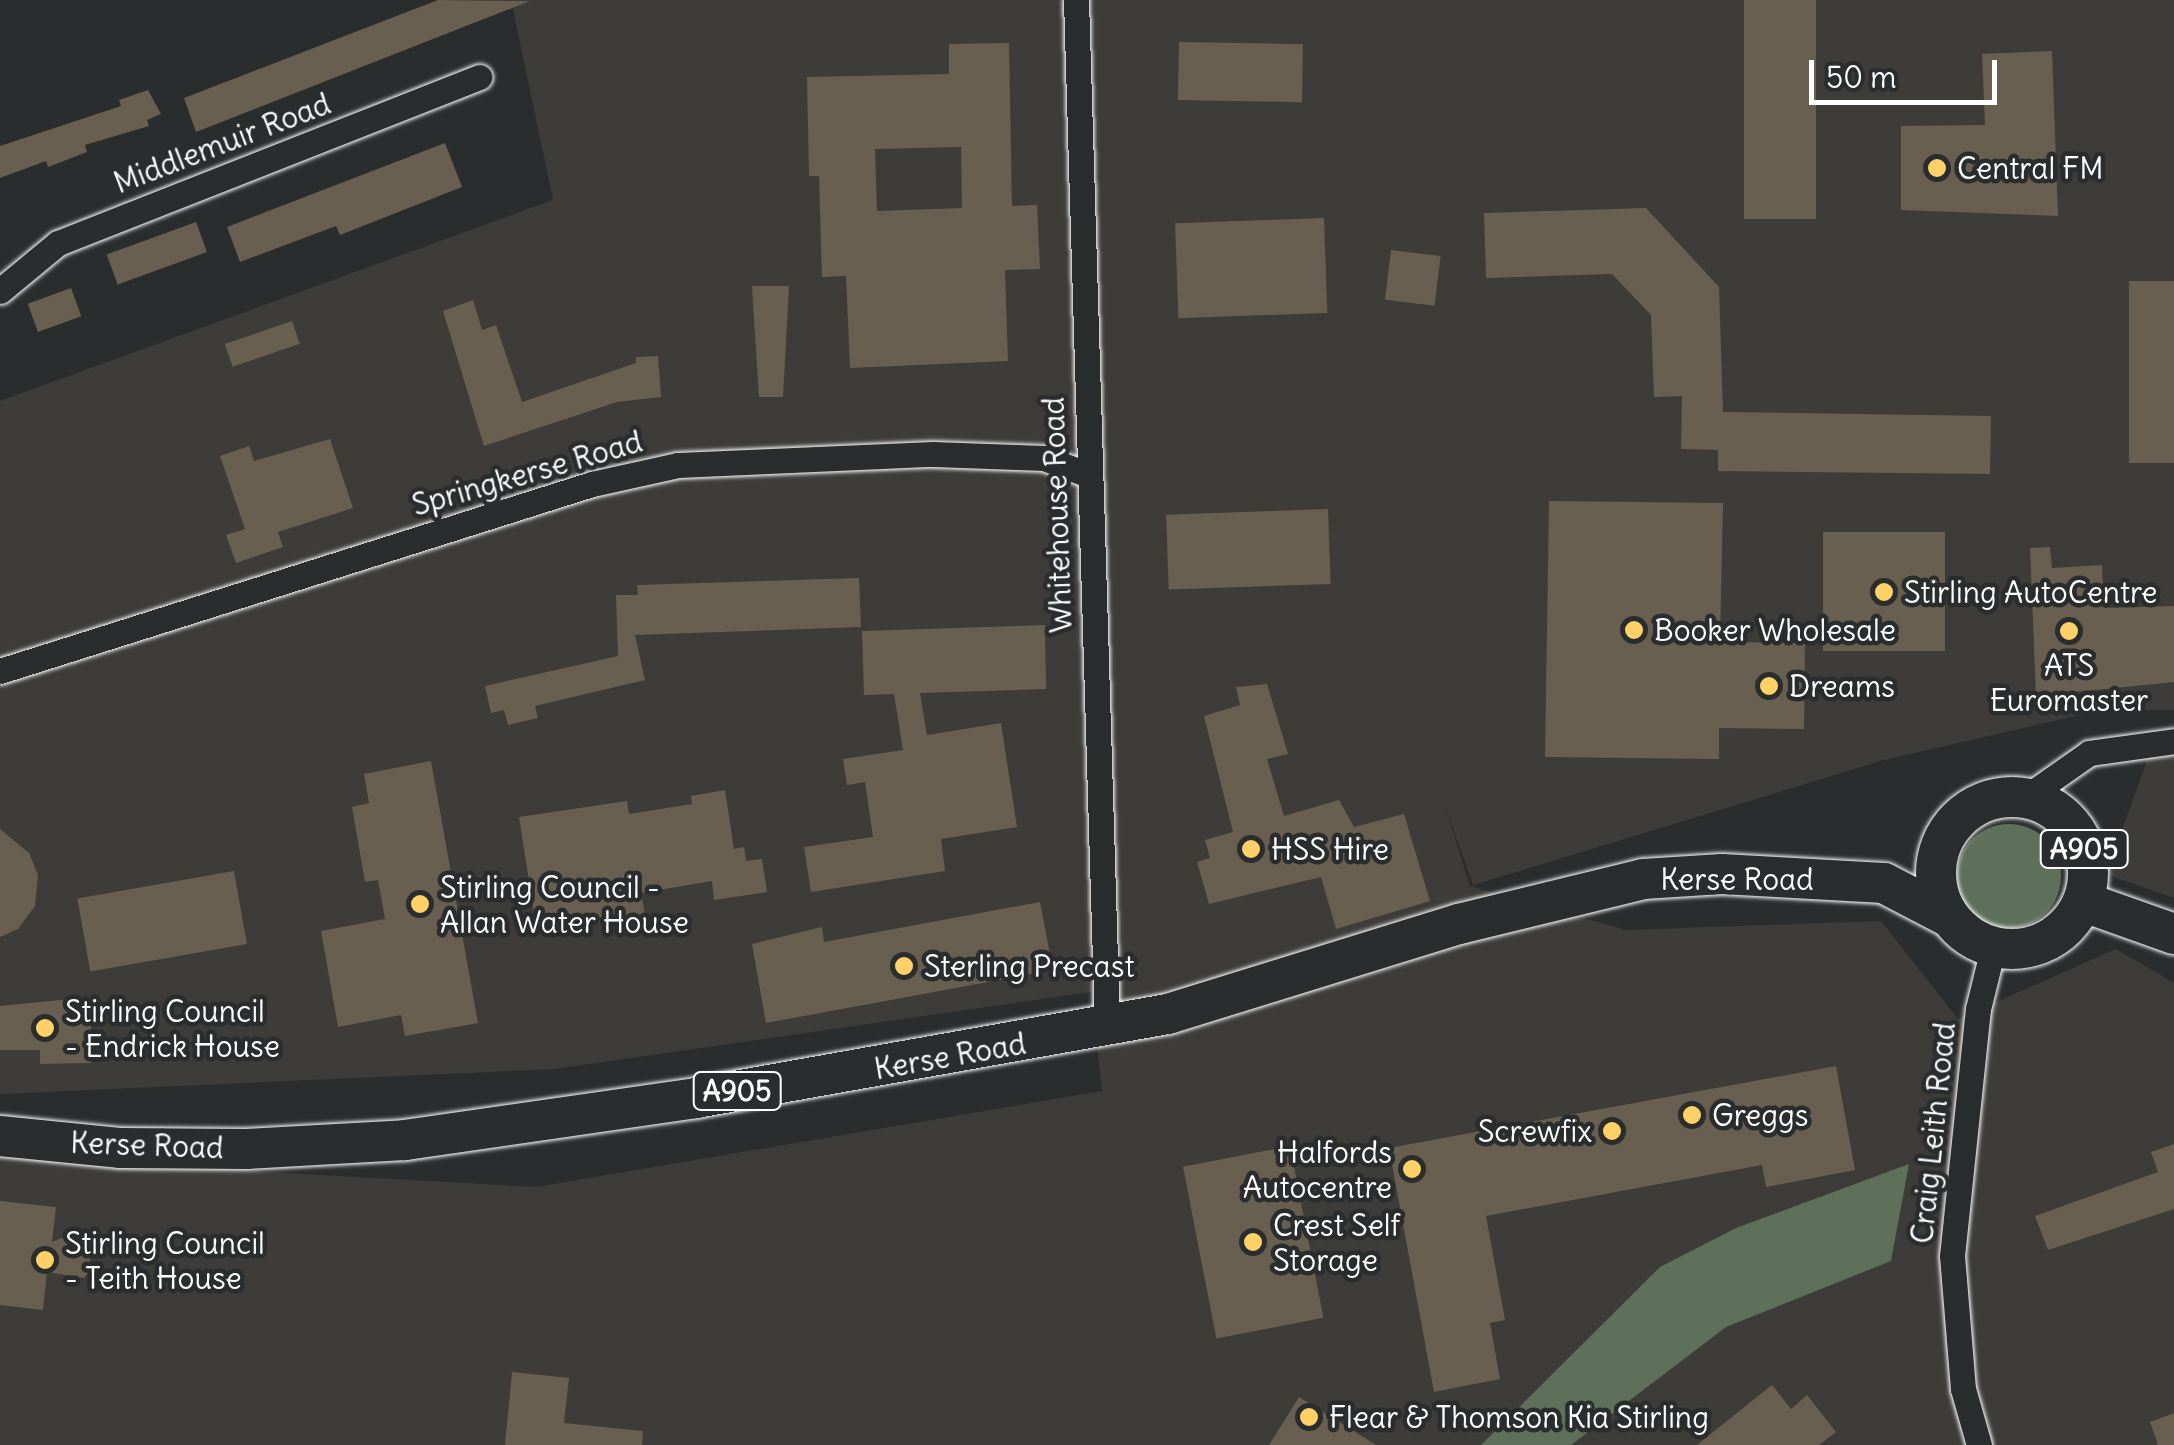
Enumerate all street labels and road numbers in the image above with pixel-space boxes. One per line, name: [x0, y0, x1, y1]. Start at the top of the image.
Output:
street label: Middlemuir Road: [109, 85, 335, 201]
street label: Whitehouse Road: [1035, 396, 1079, 634]
street label: Springkerse Road: [408, 423, 646, 523]
road number: A905: [2039, 826, 2129, 872]
street label: Kerse Road: [1660, 861, 1814, 897]
street label: Craig Leith Road: [1903, 1021, 1963, 1245]
street label: Kerse Road: [871, 1025, 1029, 1087]
road number: A905: [692, 1068, 782, 1114]
street label: Kerse Road: [70, 1124, 224, 1166]

